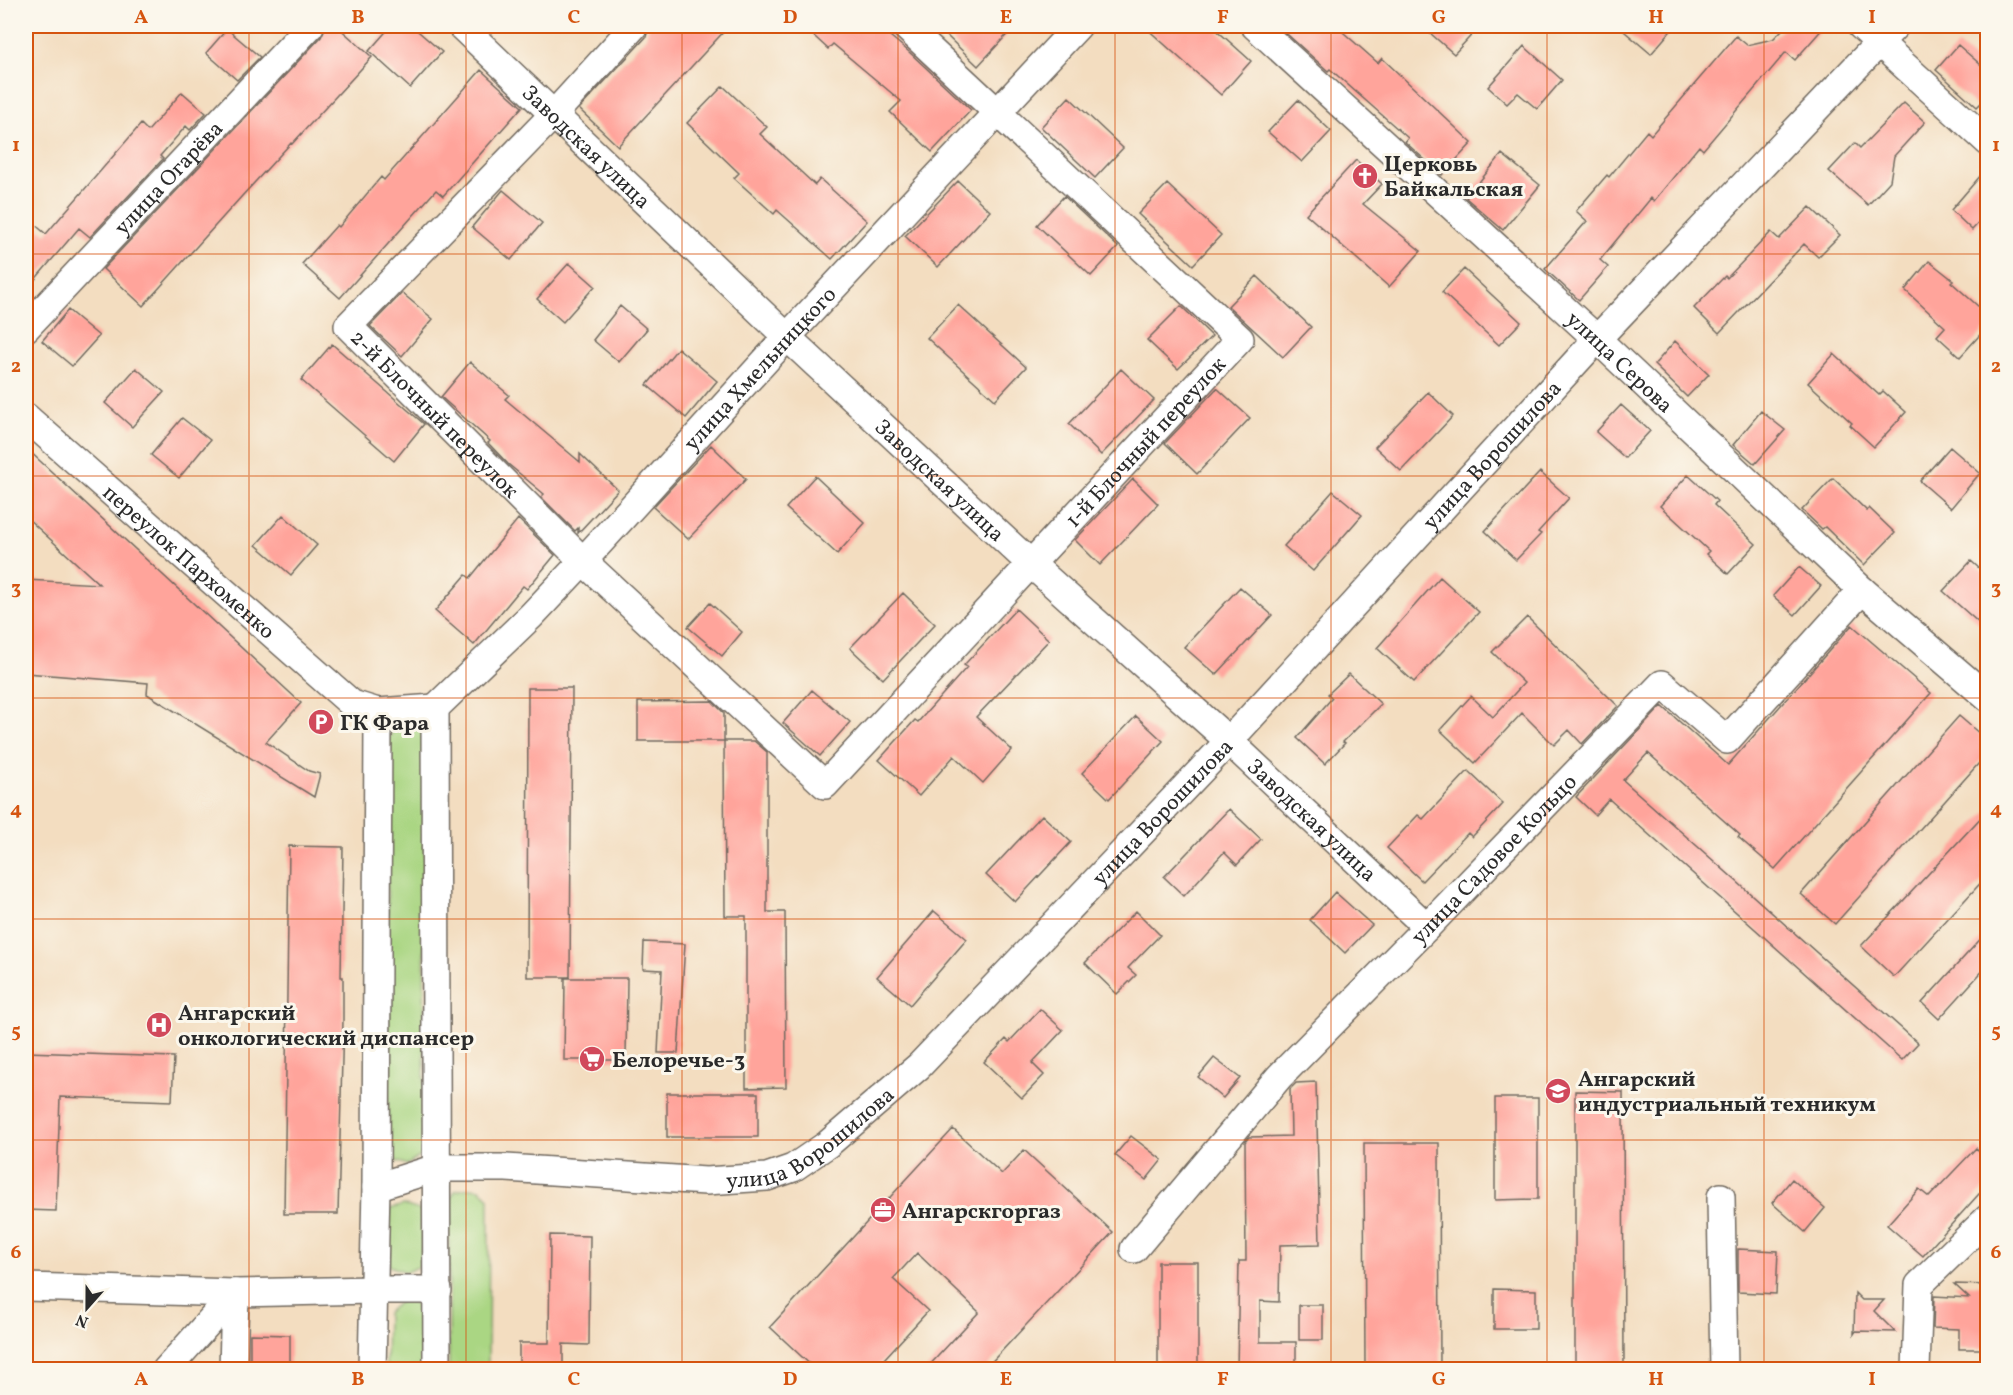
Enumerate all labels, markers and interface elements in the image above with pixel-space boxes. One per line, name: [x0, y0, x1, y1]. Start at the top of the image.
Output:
text: A: [134, 4, 148, 32]
text: B: [351, 4, 365, 32]
text: C: [568, 4, 581, 32]
text: D: [783, 4, 797, 32]
text: E: [1000, 4, 1012, 32]
text: F: [1217, 4, 1229, 32]
text: G: [1432, 4, 1446, 32]
text: H: [1648, 4, 1664, 32]
text: I: [1868, 4, 1876, 32]
street label: Заводская улица: [514, 79, 657, 217]
street label: улица Огарёва: [108, 115, 231, 243]
text: 1: [12, 132, 20, 160]
text: 1: [1992, 132, 2000, 160]
place label: Церковь Байкальская: [1384, 150, 1523, 206]
church icon: Церковь Байкальская: [1350, 161, 1380, 191]
street label: улица Хмельницкого: [678, 281, 845, 459]
street label: улица Серова: [1558, 305, 1679, 421]
street label: 2-й Блочный переулок: [342, 324, 525, 507]
street label: 1-й Блочный переулок: [1059, 350, 1234, 535]
text: 2: [11, 353, 21, 381]
text: 2: [1991, 353, 2001, 381]
street label: улица Ворошилова: [1417, 374, 1570, 538]
street label: Заводская улица: [867, 413, 1011, 550]
street label: переулок Пархоменко: [95, 478, 281, 647]
text: 3: [11, 575, 21, 603]
text: 3: [1991, 575, 2001, 603]
parking icon: ГК Фара: [306, 707, 336, 737]
place label: ГК Фара: [340, 709, 429, 740]
street label: улица Ворошилова: [1086, 733, 1241, 894]
street label: Заводская улица: [1239, 753, 1383, 890]
street label: улица Садовое Кольцо: [1405, 768, 1585, 952]
text: 4: [10, 796, 22, 824]
text: 4: [1990, 796, 2002, 824]
place label: Ангарский онкологический диспансер: [178, 999, 474, 1055]
hospital icon: Ангарский онкологический диспансер: [144, 1010, 174, 1040]
text: 5: [11, 1018, 21, 1046]
text: 5: [1991, 1018, 2001, 1046]
supermarket icon: Белоречье-3: [577, 1044, 607, 1074]
place label: Белоречье-3: [612, 1046, 745, 1077]
place label: Ангарский индустриальный техникум: [1578, 1065, 1876, 1121]
school or university icon: Ангарский индустриальный техникум: [1543, 1076, 1573, 1106]
street label: улица Ворошилова: [725, 1081, 902, 1198]
office icon: Ангарскгоргаз: [868, 1195, 898, 1225]
place label: Ангарскгоргаз: [902, 1197, 1061, 1228]
text: 6: [11, 1239, 22, 1267]
text: 6: [1991, 1239, 2002, 1267]
north arrow: [57, 1278, 117, 1338]
text: N: [73, 1308, 92, 1332]
text: A: [134, 1366, 148, 1394]
text: B: [351, 1366, 365, 1394]
text: C: [568, 1366, 581, 1394]
text: D: [783, 1366, 797, 1394]
text: E: [1000, 1366, 1012, 1394]
text: F: [1217, 1366, 1229, 1394]
text: G: [1432, 1366, 1446, 1394]
text: H: [1648, 1366, 1664, 1394]
text: I: [1868, 1366, 1876, 1394]

